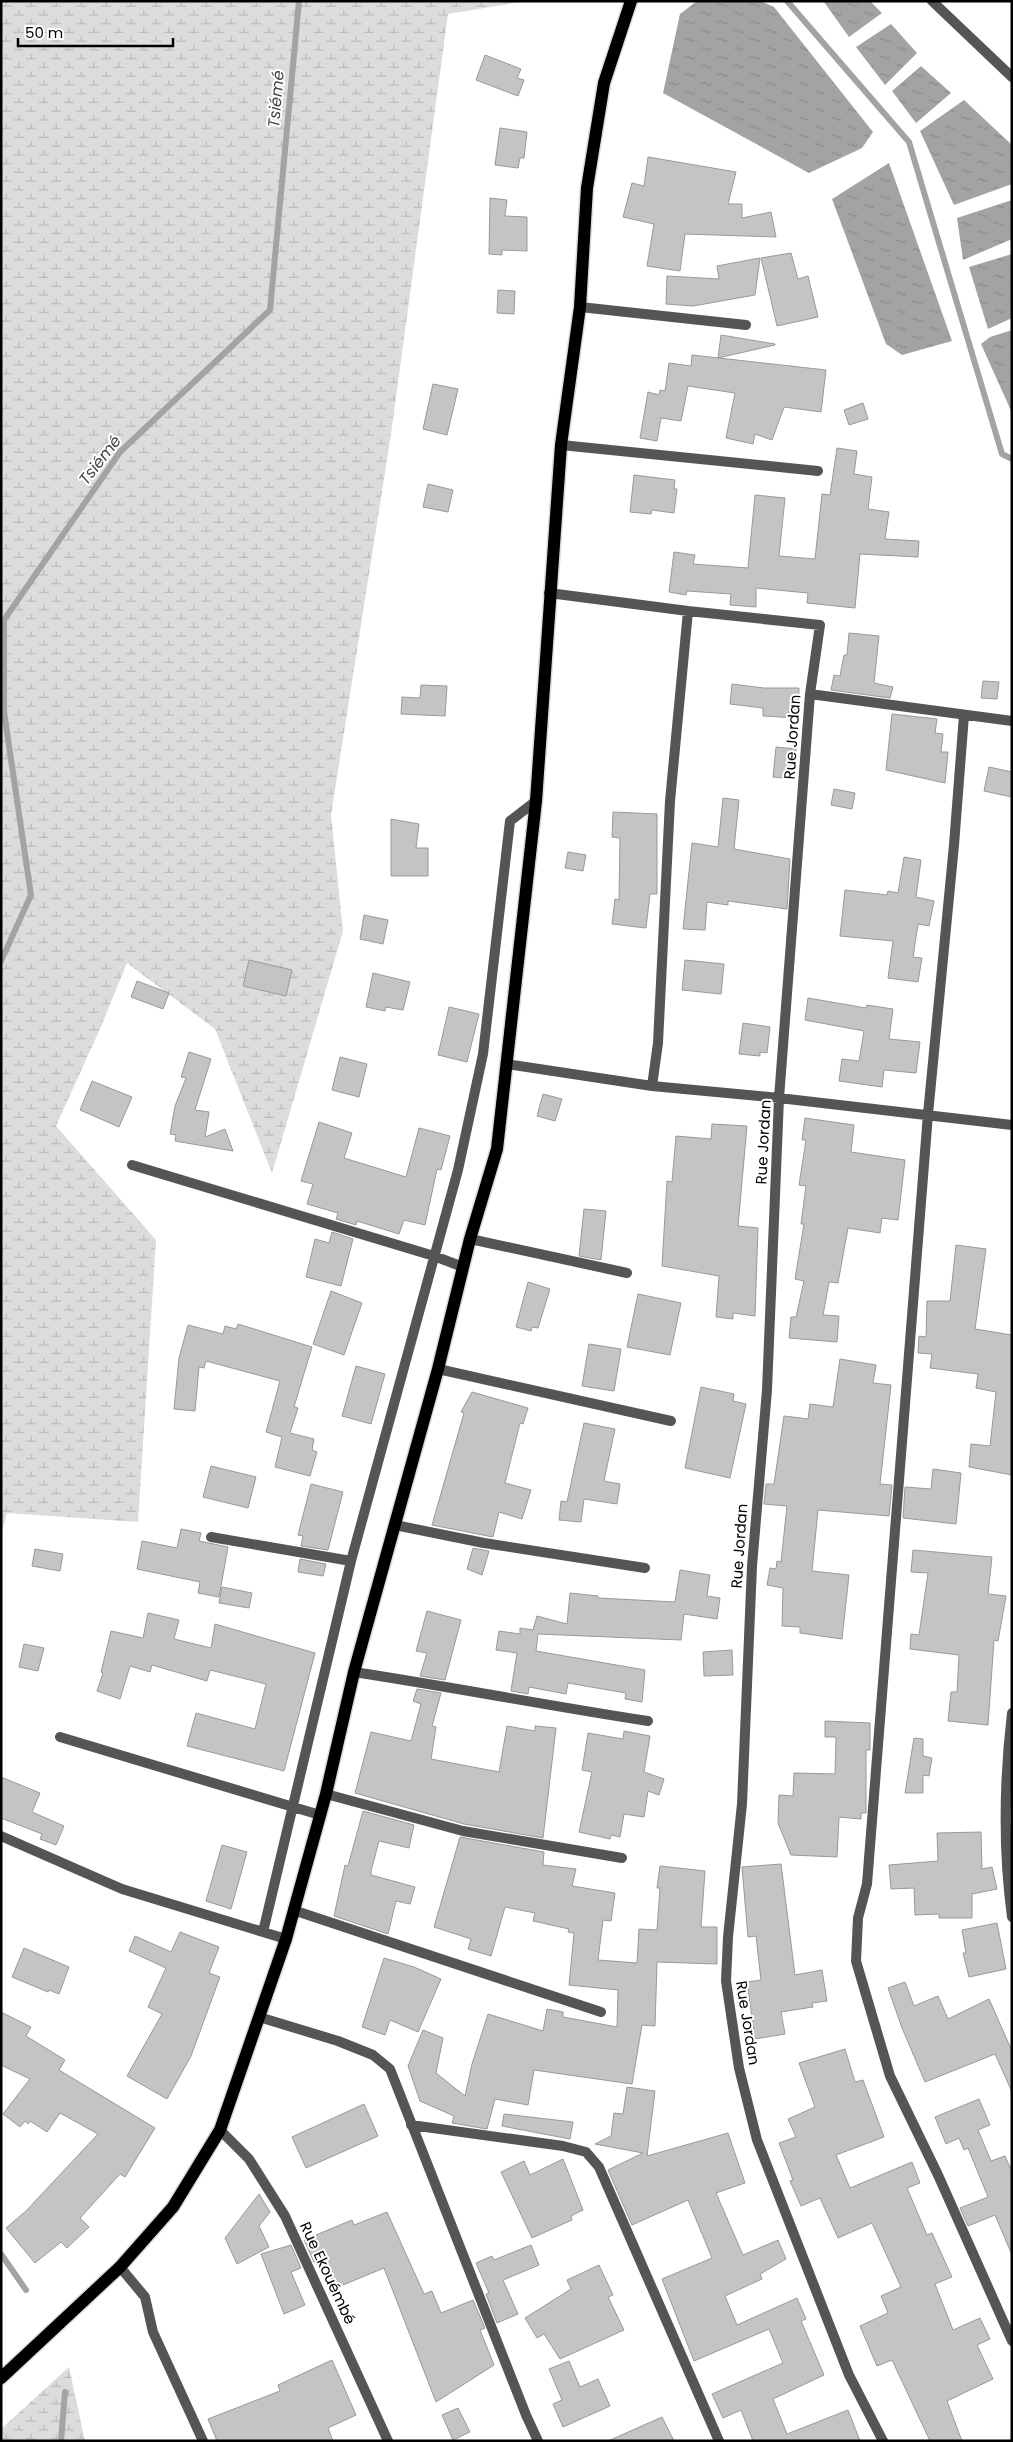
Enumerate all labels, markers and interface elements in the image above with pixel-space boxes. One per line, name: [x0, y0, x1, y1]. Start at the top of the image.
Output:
scale bar: [18, 15, 172, 47]
text: 50 m: [25, 22, 63, 43]
water label: Tsiémé: [262, 69, 290, 129]
water label: Tsiémé: [73, 430, 127, 490]
street label: Rue Jordan: [779, 694, 805, 780]
street label: Rue Jordan: [750, 1099, 776, 1185]
street label: Rue Jordan: [726, 1503, 752, 1589]
street label: Rue Jordan: [731, 1979, 765, 2067]
street label: Rue Ekouémbé: [295, 2218, 361, 2328]

